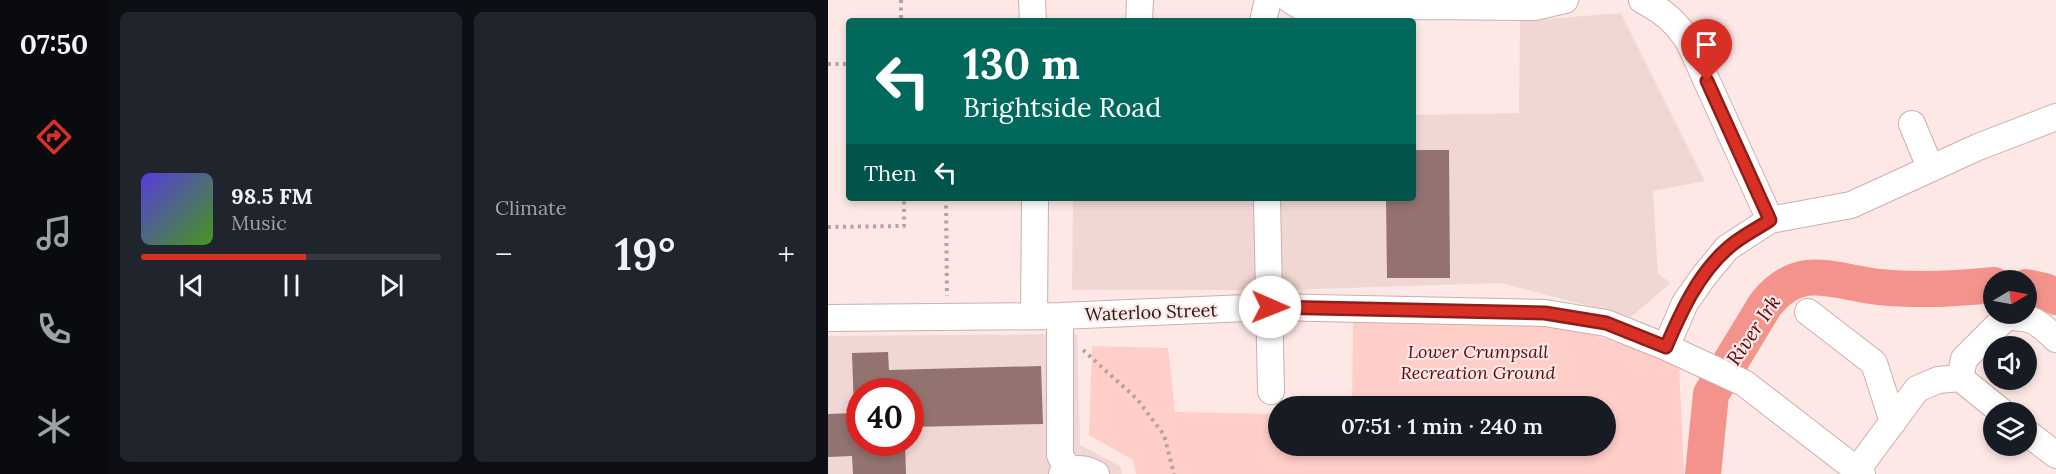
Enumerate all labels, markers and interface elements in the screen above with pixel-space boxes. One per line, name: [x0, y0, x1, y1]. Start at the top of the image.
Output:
pin: [1681, 19, 1732, 81]
text: 07:50: [20, 27, 88, 61]
icon: arrive: [1690, 28, 1723, 61]
text: 130 m: [963, 37, 1080, 91]
icon: left: [864, 42, 942, 120]
text: Brightside Road: [963, 90, 1161, 124]
icon: directions: [33, 116, 75, 158]
icon: left: [929, 156, 962, 189]
text: Then: [864, 159, 917, 187]
text: 98.5 FM: [231, 182, 313, 210]
text: Climate: [495, 195, 567, 220]
text: Music: [231, 210, 287, 235]
icon: music: [33, 212, 75, 254]
text: 19°: [614, 225, 676, 282]
text: −: [495, 233, 513, 275]
text: +: [778, 233, 795, 275]
icon: previous: [175, 269, 208, 302]
icon: pause: [275, 269, 308, 302]
icon: next: [375, 269, 408, 302]
north arrow: [1983, 270, 2037, 324]
map controls: [1983, 270, 2037, 456]
position arrow: [1238, 275, 1302, 339]
water label: River Irk: [1720, 290, 1786, 370]
street label: Waterloo Street: [1084, 298, 1218, 326]
icon: phone: [33, 308, 75, 350]
button: sound: [1983, 336, 2037, 390]
park label: Lower Crumpsall Recreation Ground: [1401, 340, 1555, 384]
speed limit sign: 40: [846, 378, 924, 456]
button: layers: [1983, 402, 2037, 456]
icon: climate: [33, 405, 75, 447]
text: 07:51 · 1 min · 240 m: [1341, 412, 1543, 440]

